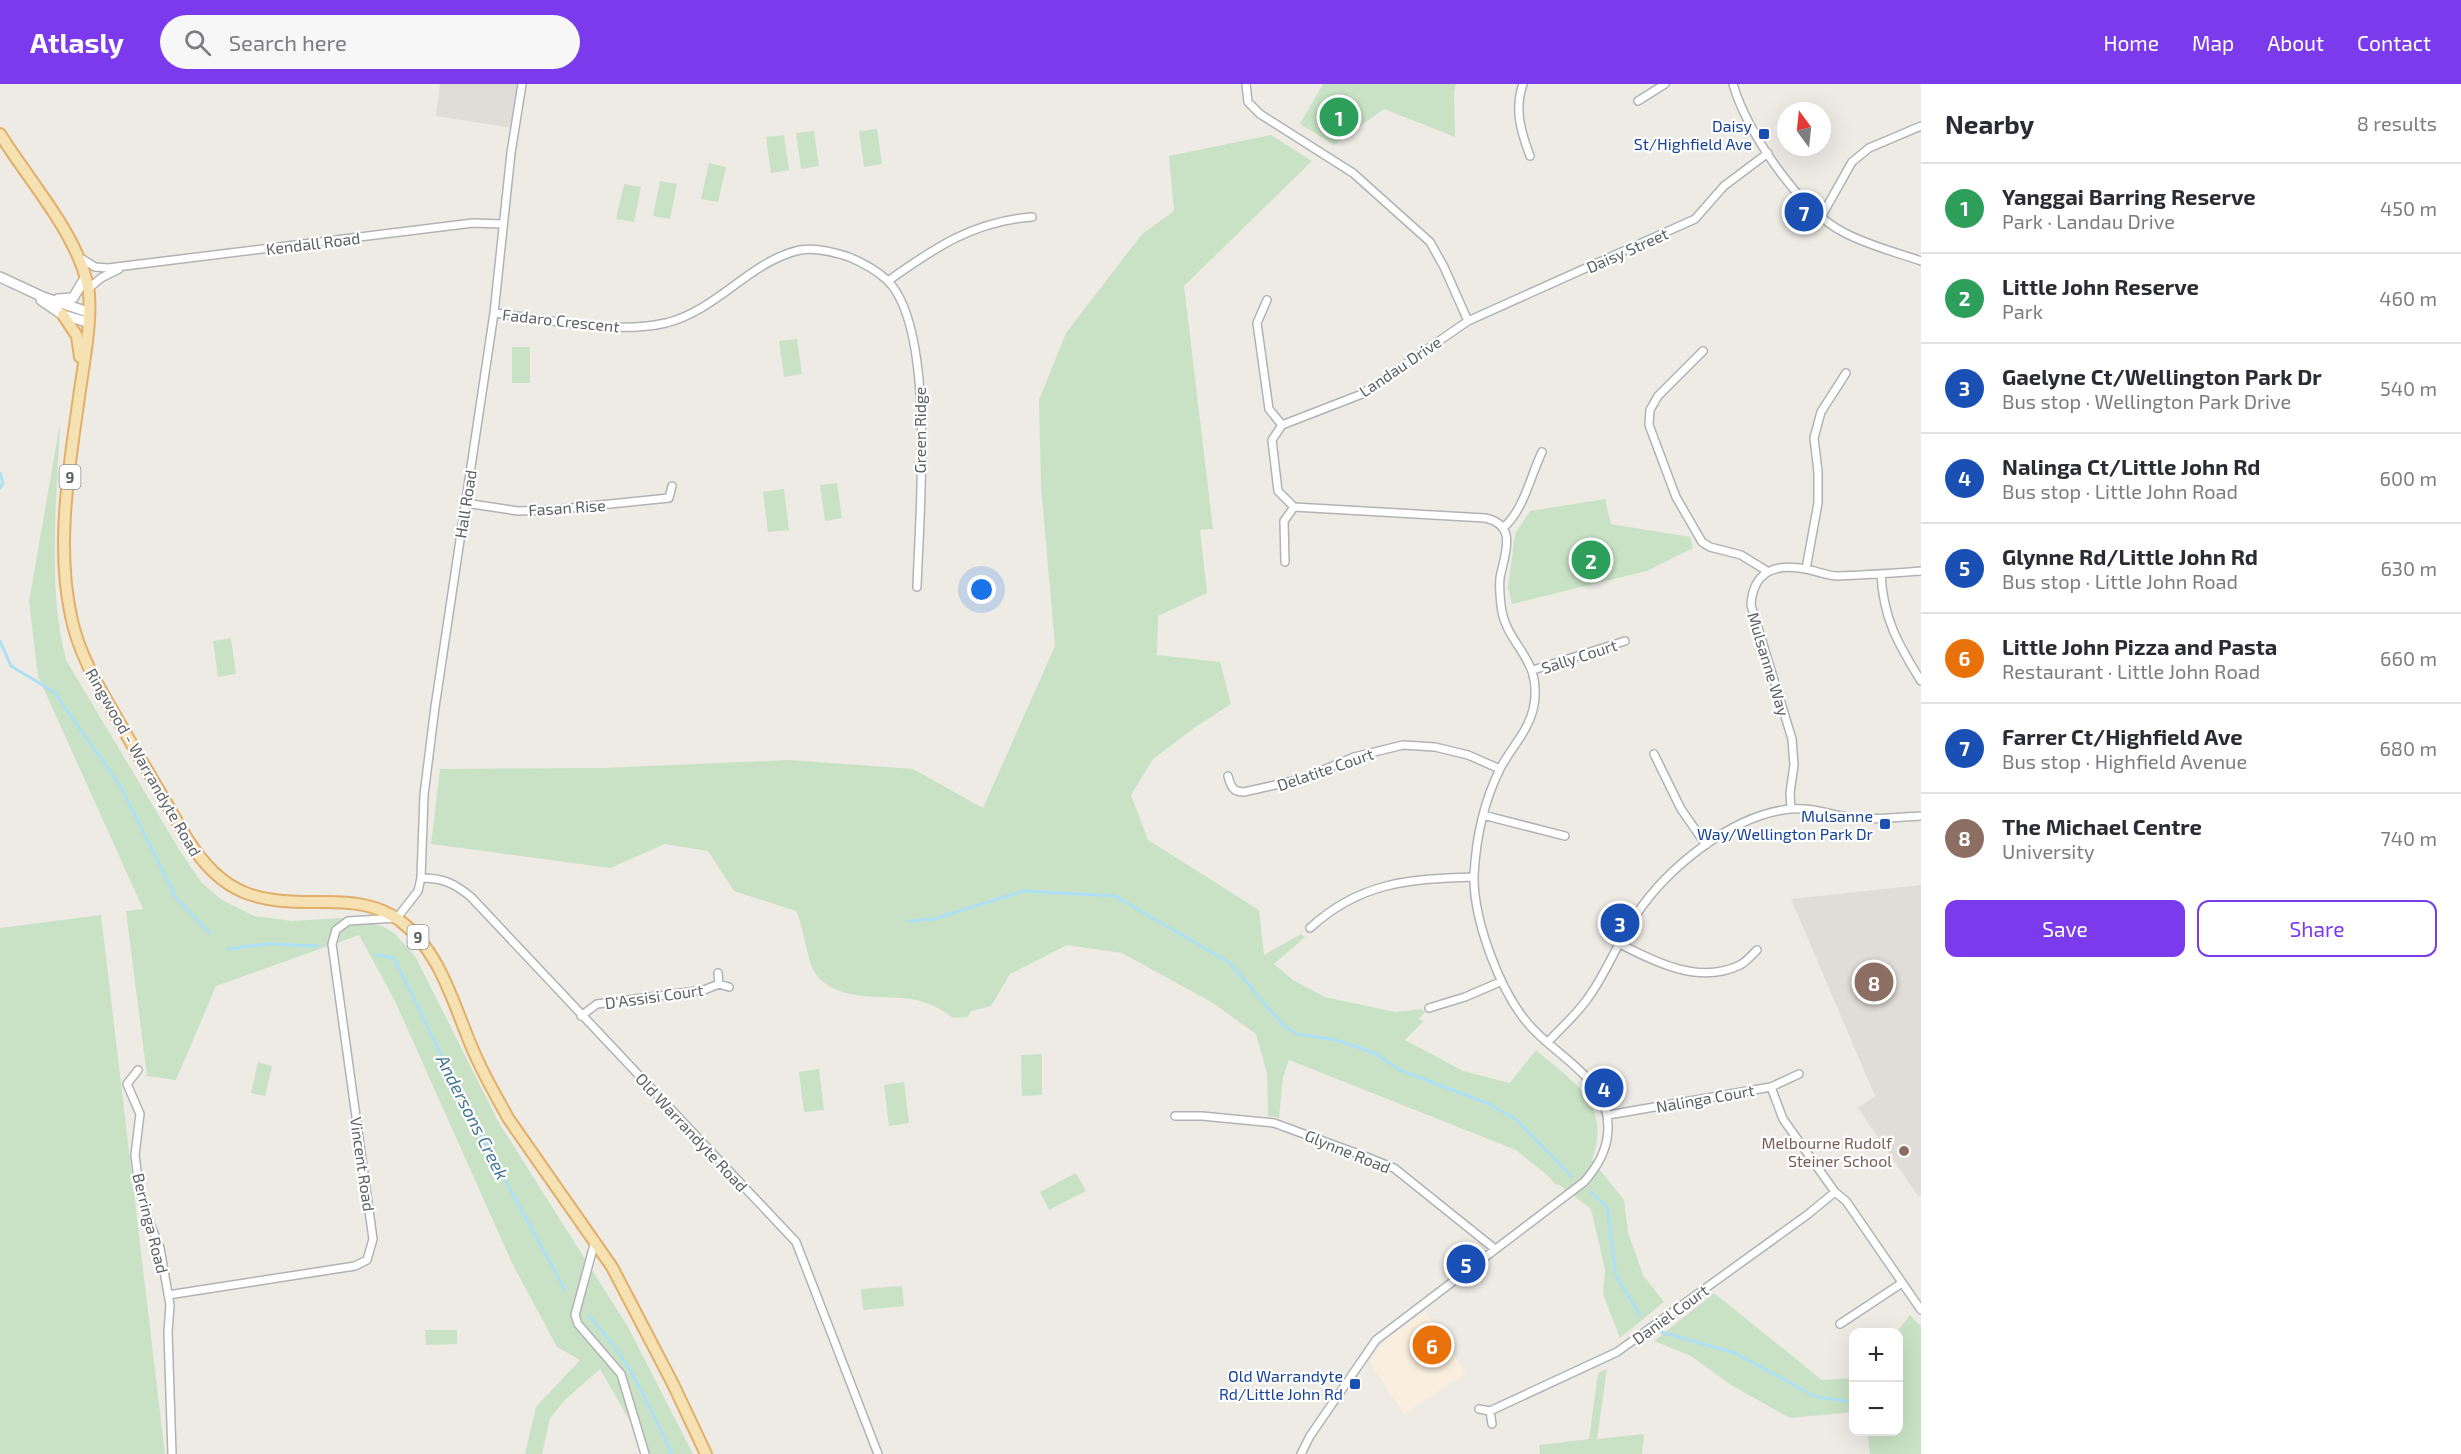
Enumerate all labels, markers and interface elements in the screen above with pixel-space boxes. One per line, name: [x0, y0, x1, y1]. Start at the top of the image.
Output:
search box: [160, 15, 580, 69]
text: Atlasly: [30, 25, 124, 59]
icon: search: [181, 26, 214, 59]
text: Search here: [229, 29, 347, 55]
text: Home: [2103, 30, 2159, 55]
text: Map: [2192, 30, 2234, 55]
text: About: [2267, 30, 2324, 55]
text: Contact: [2357, 30, 2431, 55]
pin: 1: [1320, 94, 1358, 140]
north arrow: [1777, 102, 1831, 156]
text: Nearby: [1945, 108, 2034, 139]
text: 8 results: [2357, 111, 2437, 135]
place label: Daisy St/Highfield Ave: [1634, 116, 1753, 153]
marker: Daisy St/Highfield Ave: [1757, 127, 1771, 141]
text: Yanggai Barring Reserve: [2002, 183, 2256, 209]
pin: 7: [1784, 190, 1824, 234]
text: 1: [1960, 196, 1969, 220]
text: 450 m: [2380, 196, 2437, 220]
text: Park · Landau Drive: [2002, 209, 2175, 233]
street label: Daisy Street: [1583, 224, 1671, 276]
street label: Kendall Road: [265, 228, 361, 258]
text: Little John Reserve: [2002, 273, 2199, 299]
text: 2: [1959, 286, 1970, 310]
text: 460 m: [2379, 286, 2437, 310]
text: Park: [2002, 299, 2043, 323]
street label: Fadaro Crescent: [502, 304, 620, 336]
street label: Landau Drive: [1355, 332, 1445, 400]
text: Gaelyne Ct/Wellington Park Dr: [2002, 363, 2322, 389]
text: 3: [1959, 376, 1970, 400]
text: 540 m: [2380, 376, 2437, 400]
street label: Green Ridge: [910, 387, 929, 473]
text: Bus stop · Wellington Park Drive: [2002, 389, 2291, 413]
text: Nalinga Ct/Little John Rd: [2002, 453, 2261, 479]
road number: 9: [60, 465, 80, 489]
text: 4: [1958, 466, 1971, 490]
text: 600 m: [2379, 466, 2437, 490]
street label: Hall Road: [450, 468, 480, 540]
text: Bus stop · Little John Road: [2002, 479, 2238, 503]
street label: Fasan Rise: [528, 495, 606, 519]
pin: 2: [1572, 538, 1610, 582]
text: Glynne Rd/Little John Rd: [2002, 543, 2258, 569]
text: 5: [1959, 556, 1970, 580]
text: 630 m: [2380, 556, 2437, 580]
text: Bus stop · Little John Road: [2002, 569, 2238, 593]
your location: [967, 575, 996, 604]
street label: Mulsanne Way: [1744, 610, 1794, 719]
text: Little John Pizza and Pasta: [2002, 633, 2277, 659]
street label: Sally Court: [1539, 635, 1619, 677]
text: 6: [1959, 646, 1970, 670]
text: 660 m: [2380, 646, 2437, 670]
text: Restaurant · Little John Road: [2002, 659, 2260, 683]
street label: Ringwood - Warrandyte Road: [82, 665, 206, 859]
text: Farrer Ct/Highfield Ave: [2002, 723, 2243, 749]
text: 7: [1959, 736, 1970, 760]
text: 680 m: [2379, 736, 2437, 760]
street label: Delatite Court: [1274, 744, 1376, 794]
text: Bus stop · Highfield Avenue: [2002, 749, 2247, 773]
place label: Mulsanne Way/Wellington Park Dr: [1697, 806, 1874, 843]
text: The Michael Centre: [2002, 813, 2202, 839]
marker: Mulsanne Way/Wellington Park Dr: [1878, 817, 1892, 831]
text: 8: [1958, 826, 1971, 850]
text: 740 m: [2380, 826, 2437, 850]
text: University: [2002, 839, 2094, 863]
pin: 3: [1600, 900, 1640, 946]
button: Save: [1945, 900, 2185, 957]
button: Share: [2197, 900, 2437, 957]
road number: 9: [408, 925, 428, 949]
pin: 8: [1854, 960, 1894, 1004]
street label: D'Assisi Court: [604, 980, 704, 1012]
water label: Andersons Creek: [432, 1050, 514, 1183]
pin: 4: [1584, 1066, 1624, 1110]
street label: Old Warrandyte Road: [632, 1069, 752, 1195]
street label: Nalinga Court: [1655, 1080, 1755, 1116]
street label: Vincent Road: [347, 1116, 379, 1212]
street label: Glynne Road: [1302, 1125, 1394, 1177]
place label: Melbourne Rudolf Steiner School: [1761, 1133, 1893, 1170]
marker: Melbourne Rudolf Steiner School: [1897, 1144, 1911, 1158]
street label: Berringa Road: [129, 1171, 173, 1275]
pin: 5: [1446, 1242, 1486, 1286]
street label: Daniel Court: [1628, 1280, 1712, 1348]
pin: 6: [1412, 1322, 1452, 1368]
map controls: [1849, 1328, 1903, 1436]
button: +: [1849, 1328, 1903, 1382]
place label: Old Warrandyte Rd/Little John Rd: [1219, 1366, 1343, 1403]
marker: Old Warrandyte Rd/Little John Rd: [1348, 1377, 1362, 1391]
button: −: [1849, 1382, 1903, 1436]

